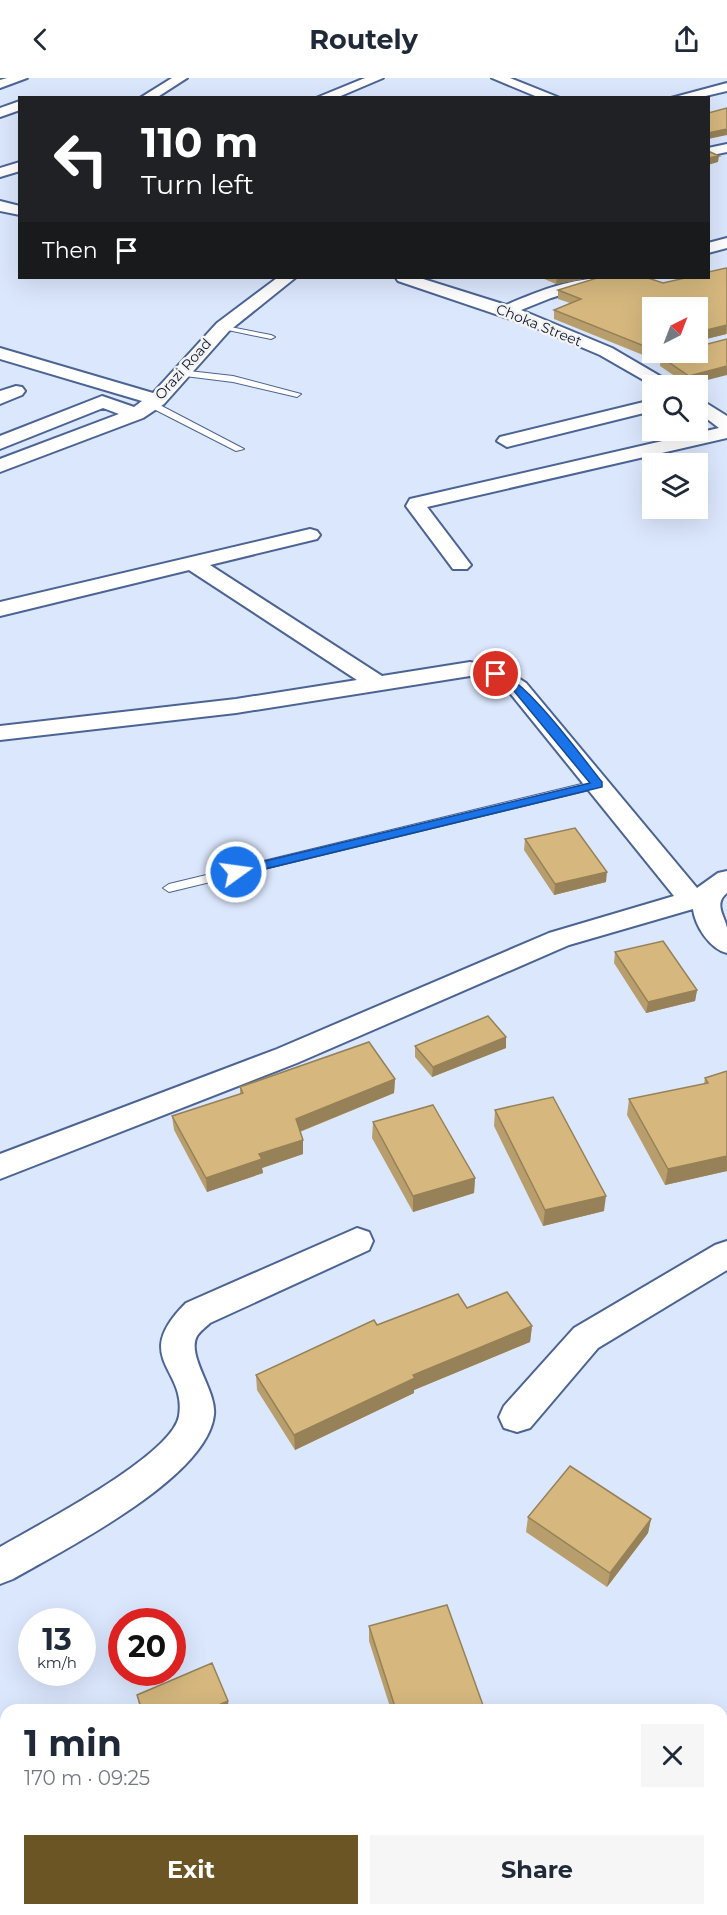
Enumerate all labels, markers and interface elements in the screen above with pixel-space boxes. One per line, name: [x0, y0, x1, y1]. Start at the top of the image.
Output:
icon: back: [24, 23, 57, 56]
text: Routely: [309, 23, 418, 56]
icon: share: [670, 23, 703, 56]
text: 110 m: [141, 116, 258, 168]
icon: left: [42, 120, 120, 198]
text: Turn left: [141, 168, 254, 201]
icon: arrive: [110, 234, 143, 267]
text: Then: [42, 237, 98, 264]
north arrow: [642, 297, 708, 363]
map controls: [642, 297, 708, 519]
street label: Choka Street: [494, 300, 585, 350]
street label: Orazi Road: [151, 335, 215, 403]
button: search: [642, 375, 708, 441]
button: layers: [642, 453, 708, 519]
pin: [470, 648, 521, 699]
icon: arrive: [479, 657, 512, 690]
position arrow: [204, 840, 268, 904]
speed limit sign: 20: [108, 1608, 186, 1686]
text: 13: [42, 1621, 72, 1658]
text: km/h: [37, 1653, 77, 1672]
text: 1 min: [24, 1721, 122, 1765]
button: close: [641, 1724, 704, 1787]
text: 170 m · 09:25: [24, 1766, 150, 1790]
button: Exit: [24, 1835, 358, 1904]
button: Share: [370, 1835, 704, 1904]

